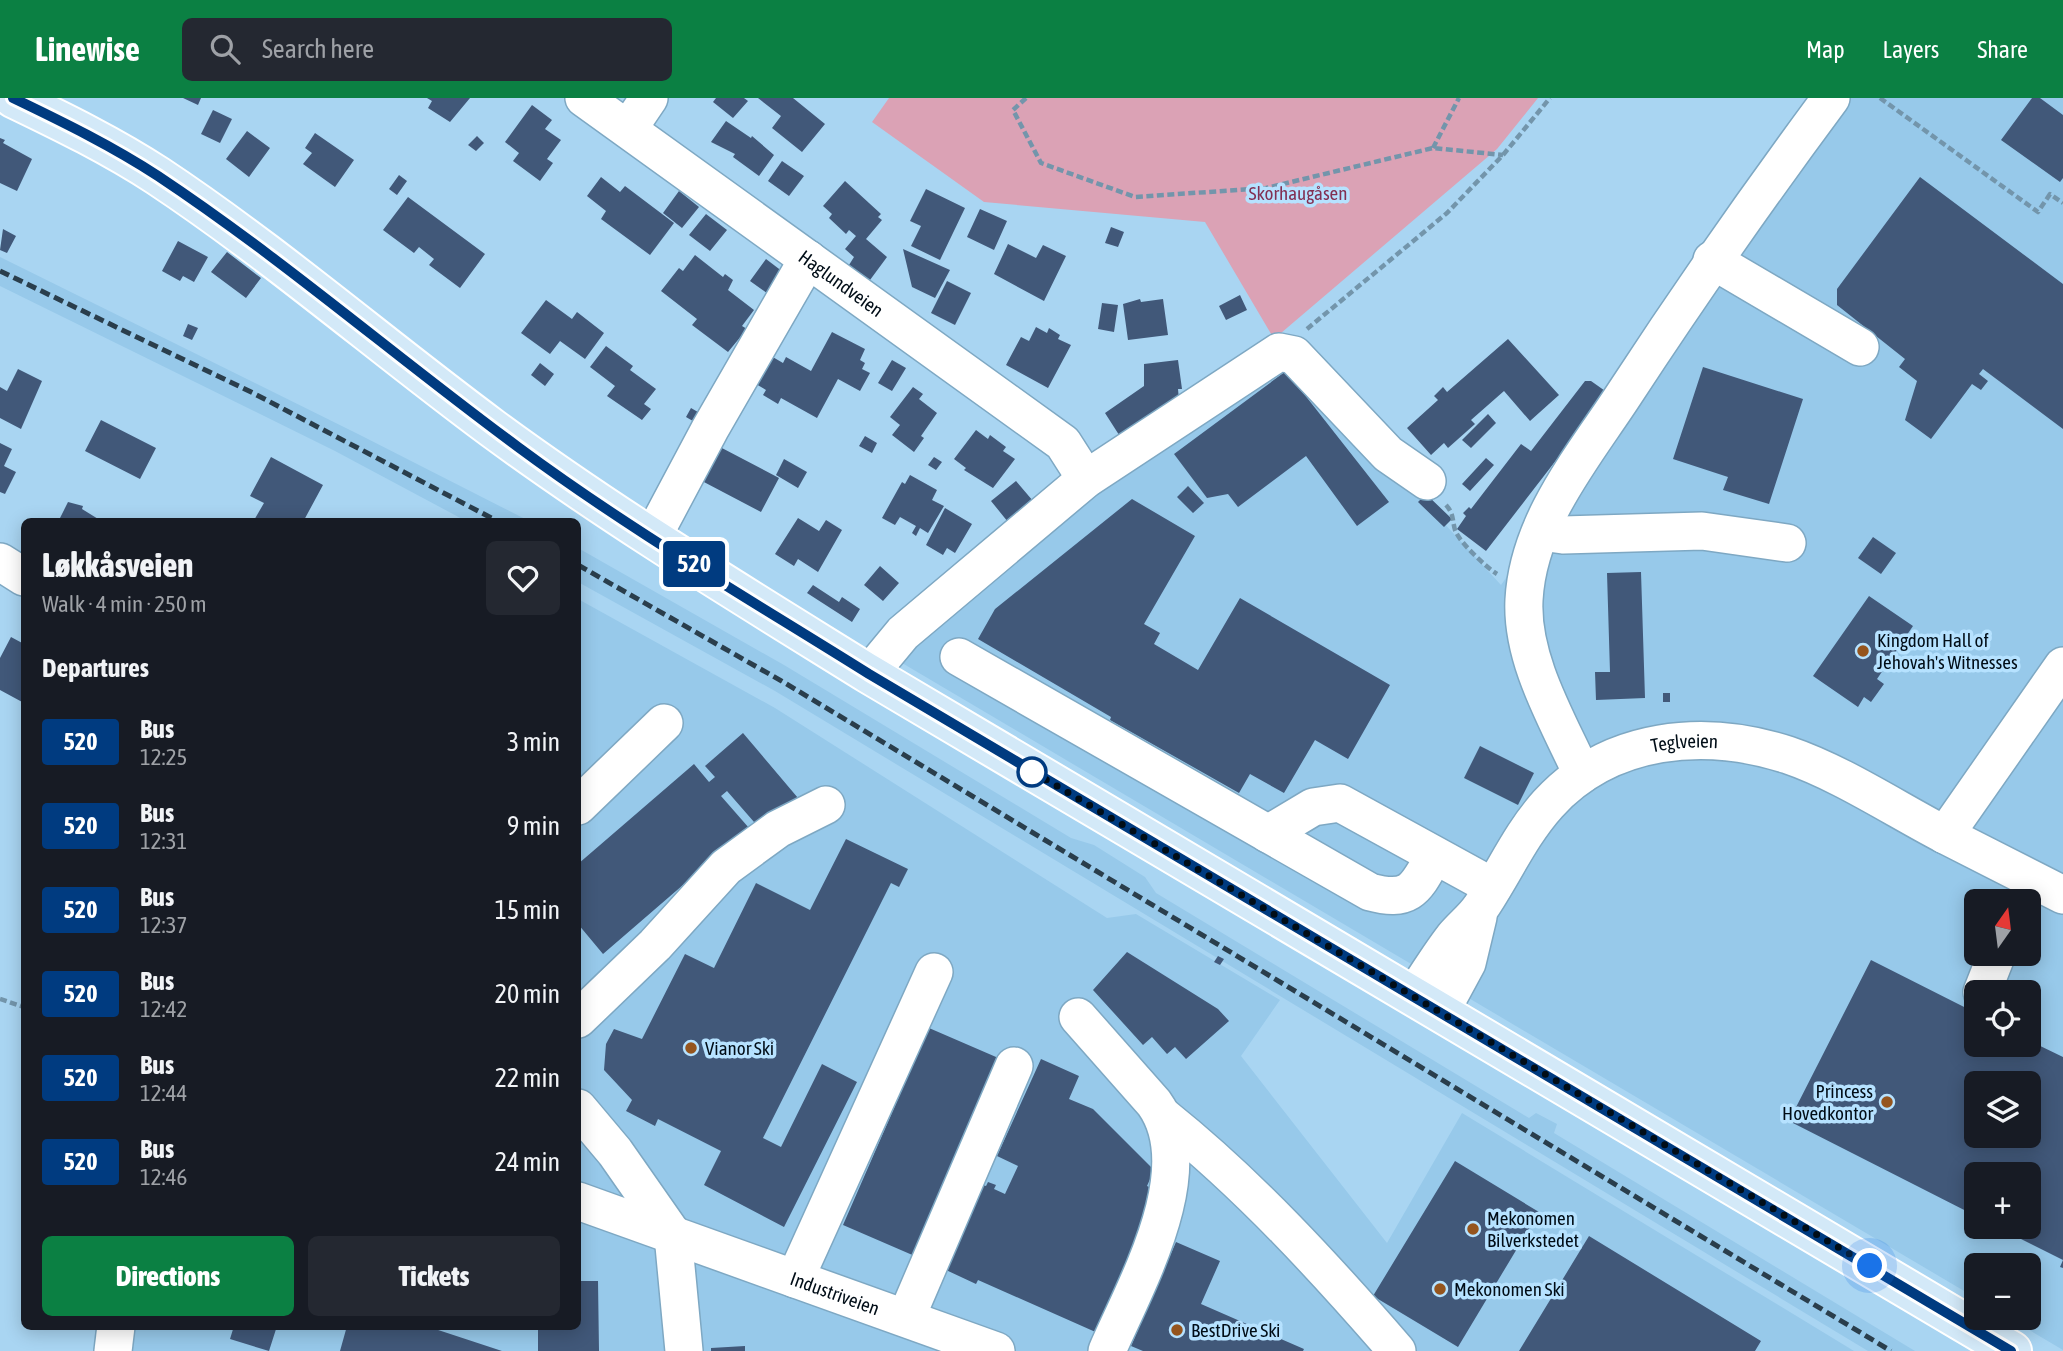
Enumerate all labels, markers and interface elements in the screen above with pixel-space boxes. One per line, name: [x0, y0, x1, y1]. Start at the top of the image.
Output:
search box: [182, 18, 672, 81]
text: Linewise: [35, 30, 140, 68]
icon: search: [206, 30, 244, 68]
text: Search here: [262, 34, 374, 64]
text: Map: [1806, 36, 1845, 63]
text: Layers: [1883, 36, 1939, 63]
text: Share: [1977, 36, 2028, 63]
park label: Skorhaugåsen: [1249, 182, 1347, 204]
street label: Haglundveien: [795, 245, 888, 321]
button: heart: [486, 541, 560, 615]
line badge: 520: [654, 541, 734, 587]
text: Løkkåsveien: [42, 546, 193, 584]
text: 520: [677, 550, 711, 577]
text: Walk · 4 min · 250 m: [42, 591, 206, 617]
place label: Kingdom Hall of Jehovah's Witnesses: [1877, 629, 2018, 673]
marker: Kingdom Hall of Jehovah's Witnesses: [1855, 643, 1871, 659]
text: Departures: [42, 653, 149, 683]
text: Bus: [140, 714, 174, 744]
text: 3 min: [507, 727, 560, 757]
text: 520: [64, 728, 97, 755]
street label: Teglveien: [1649, 730, 1719, 756]
text: 12:25: [140, 744, 187, 770]
unlabelled marker: [1017, 757, 1047, 787]
text: Bus: [140, 798, 174, 828]
text: 9 min: [507, 811, 560, 841]
text: 520: [64, 812, 97, 839]
text: 12:31: [140, 828, 187, 854]
text: Bus: [140, 882, 174, 912]
north arrow: [1964, 889, 2040, 966]
map controls: [1964, 889, 2041, 1330]
text: 15 min: [495, 895, 560, 925]
text: 520: [64, 896, 97, 923]
text: 12:37: [140, 912, 187, 938]
text: Bus: [140, 966, 174, 996]
text: 20 min: [495, 979, 560, 1009]
text: 520: [64, 980, 97, 1007]
button: locate: [1964, 980, 2041, 1057]
text: 12:42: [140, 996, 187, 1022]
place label: Vianor Ski: [705, 1037, 774, 1059]
marker: Vianor Ski: [683, 1040, 699, 1056]
text: Bus: [140, 1050, 174, 1080]
text: 22 min: [495, 1063, 560, 1093]
text: 520: [64, 1064, 97, 1091]
button: layers: [1964, 1071, 2041, 1148]
text: 12:44: [140, 1080, 187, 1106]
place label: Princess Hovedkontor: [1782, 1080, 1873, 1124]
marker: Princess Hovedkontor: [1879, 1094, 1895, 1110]
text: Bus: [140, 1134, 174, 1164]
text: 24 min: [495, 1147, 560, 1177]
text: 520: [64, 1148, 97, 1175]
button: +: [1964, 1162, 2041, 1239]
text: 12:46: [140, 1164, 187, 1190]
place label: Mekonomen Bilverkstedet: [1487, 1207, 1579, 1251]
marker: Mekonomen Bilverkstedet: [1465, 1221, 1481, 1237]
button: Directions: [42, 1236, 294, 1316]
button: Tickets: [308, 1236, 560, 1316]
your location: [1852, 1248, 1887, 1283]
button: −: [1964, 1253, 2041, 1330]
street label: Industriveien: [787, 1267, 882, 1319]
place label: Mekonomen Ski: [1454, 1278, 1565, 1300]
marker: Mekonomen Ski: [1432, 1281, 1448, 1297]
place label: BestDrive Ski: [1191, 1319, 1280, 1341]
marker: BestDrive Ski: [1169, 1322, 1185, 1338]

